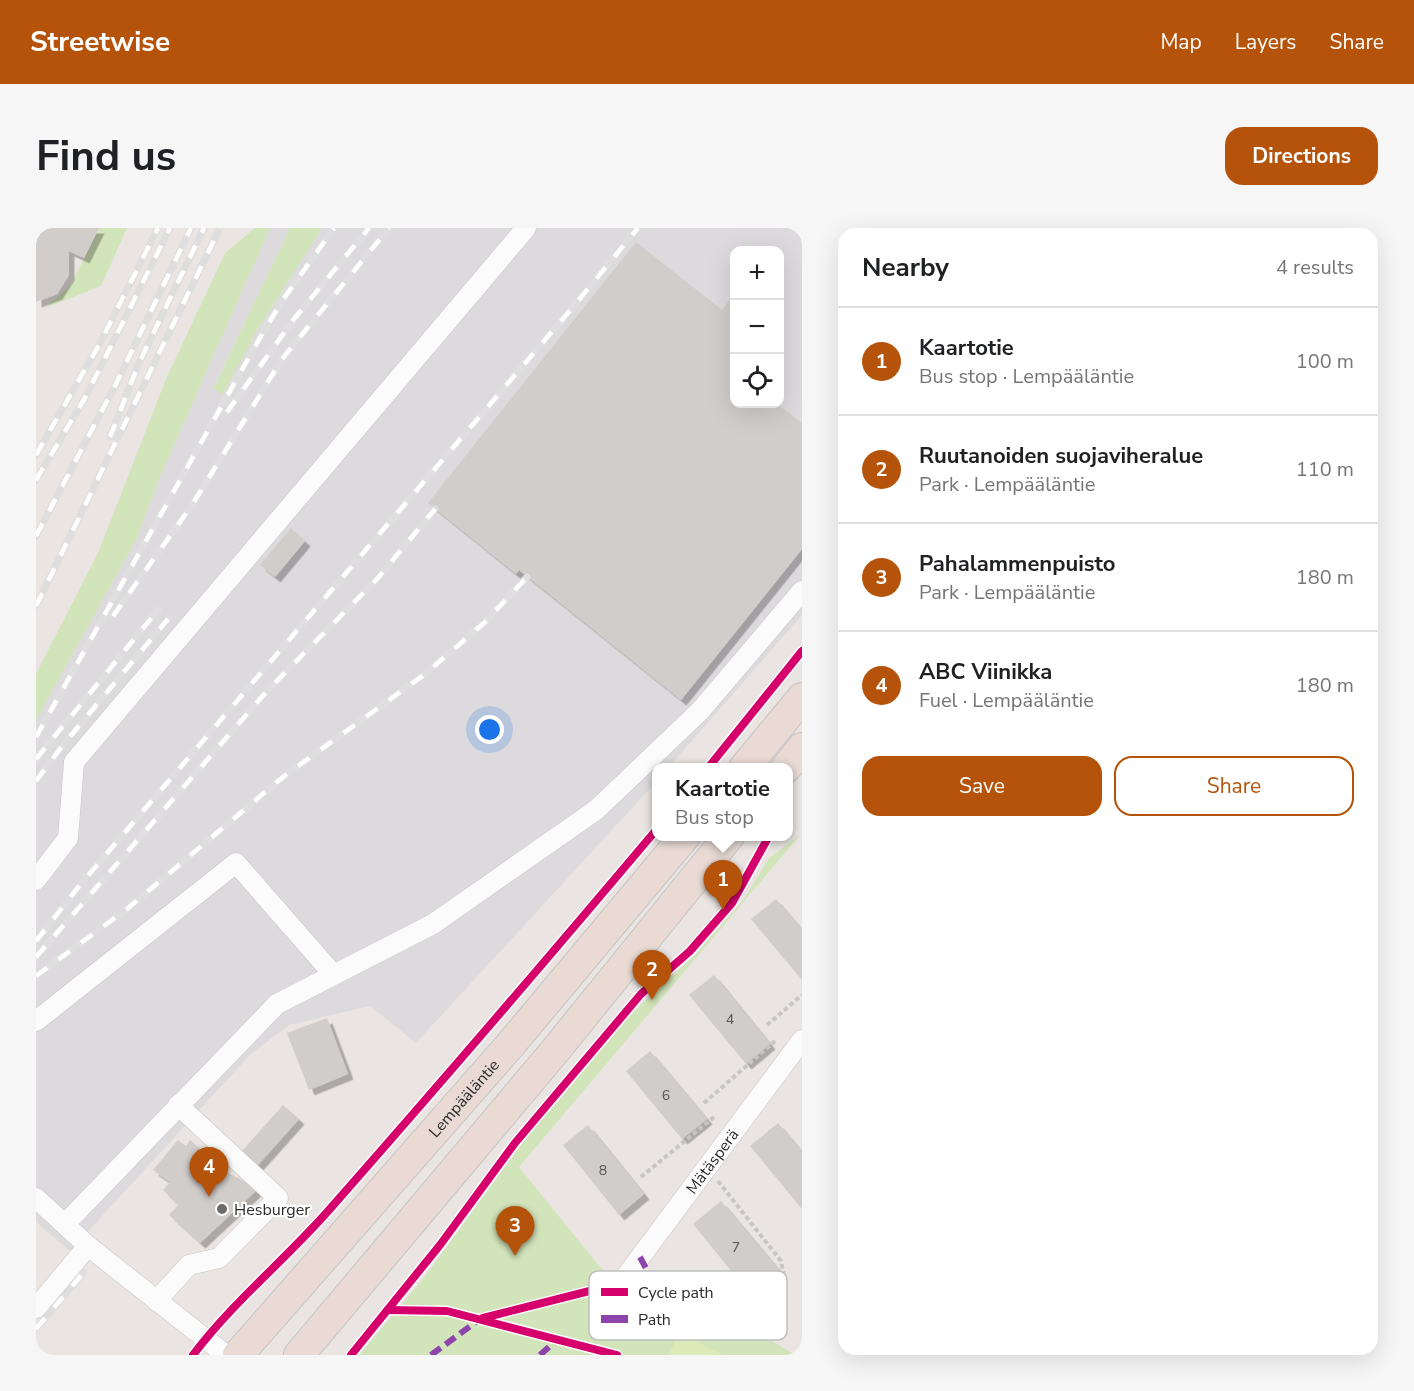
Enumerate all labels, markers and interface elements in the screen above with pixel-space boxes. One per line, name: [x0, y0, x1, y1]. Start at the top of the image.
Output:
text: Streetwise: [30, 23, 170, 61]
text: Map: [1160, 28, 1202, 56]
text: Layers: [1235, 28, 1296, 56]
text: Share: [1329, 28, 1384, 56]
button: Directions: [1225, 127, 1378, 185]
text: Find us: [36, 128, 176, 185]
map controls: [730, 246, 784, 408]
button: +: [730, 246, 784, 300]
text: Nearby: [862, 250, 949, 285]
text: 4 results: [1276, 254, 1354, 281]
button: −: [730, 300, 784, 354]
text: Kaartotie: [919, 333, 1014, 363]
text: 1: [876, 348, 888, 375]
text: 100 m: [1296, 348, 1354, 375]
button: locate: [730, 354, 784, 408]
text: Bus stop · Lempääläntie: [919, 363, 1134, 390]
text: Ruutanoiden suojaviheralue: [919, 441, 1203, 471]
text: 2: [876, 456, 888, 483]
text: 110 m: [1296, 456, 1354, 483]
text: Park · Lempääläntie: [919, 471, 1095, 498]
text: Pahalammenpuisto: [919, 549, 1115, 579]
text: 3: [876, 564, 888, 591]
text: 180 m: [1296, 564, 1354, 591]
text: Park · Lempääläntie: [919, 579, 1095, 606]
text: ABC Viinikka: [919, 657, 1052, 687]
text: 4: [876, 672, 888, 699]
text: 180 m: [1296, 672, 1354, 699]
text: Fuel · Lempääläntie: [919, 687, 1094, 714]
your location: [475, 715, 504, 744]
button: Save: [862, 756, 1102, 816]
button: Share: [1114, 756, 1354, 816]
popup: [652, 763, 793, 841]
text: Kaartotie: [675, 774, 770, 804]
text: Bus stop: [675, 804, 754, 831]
pin: 1: [704, 860, 742, 910]
pin: 2: [632, 950, 672, 1000]
house number: 4: [726, 1010, 734, 1029]
street label: Lempääläntie: [424, 1055, 505, 1142]
house number: 6: [662, 1086, 670, 1105]
street label: Mätäsperä: [681, 1125, 744, 1199]
pin: 4: [190, 1148, 228, 1197]
house number: 8: [599, 1161, 607, 1180]
place label: Hesburger: [234, 1199, 310, 1221]
marker: Hesburger: [215, 1202, 229, 1216]
pin: 3: [496, 1206, 534, 1256]
house number: 7: [732, 1238, 740, 1257]
legend: [589, 1271, 787, 1340]
text: Cycle path: [638, 1282, 714, 1304]
text: Path: [638, 1309, 671, 1331]

